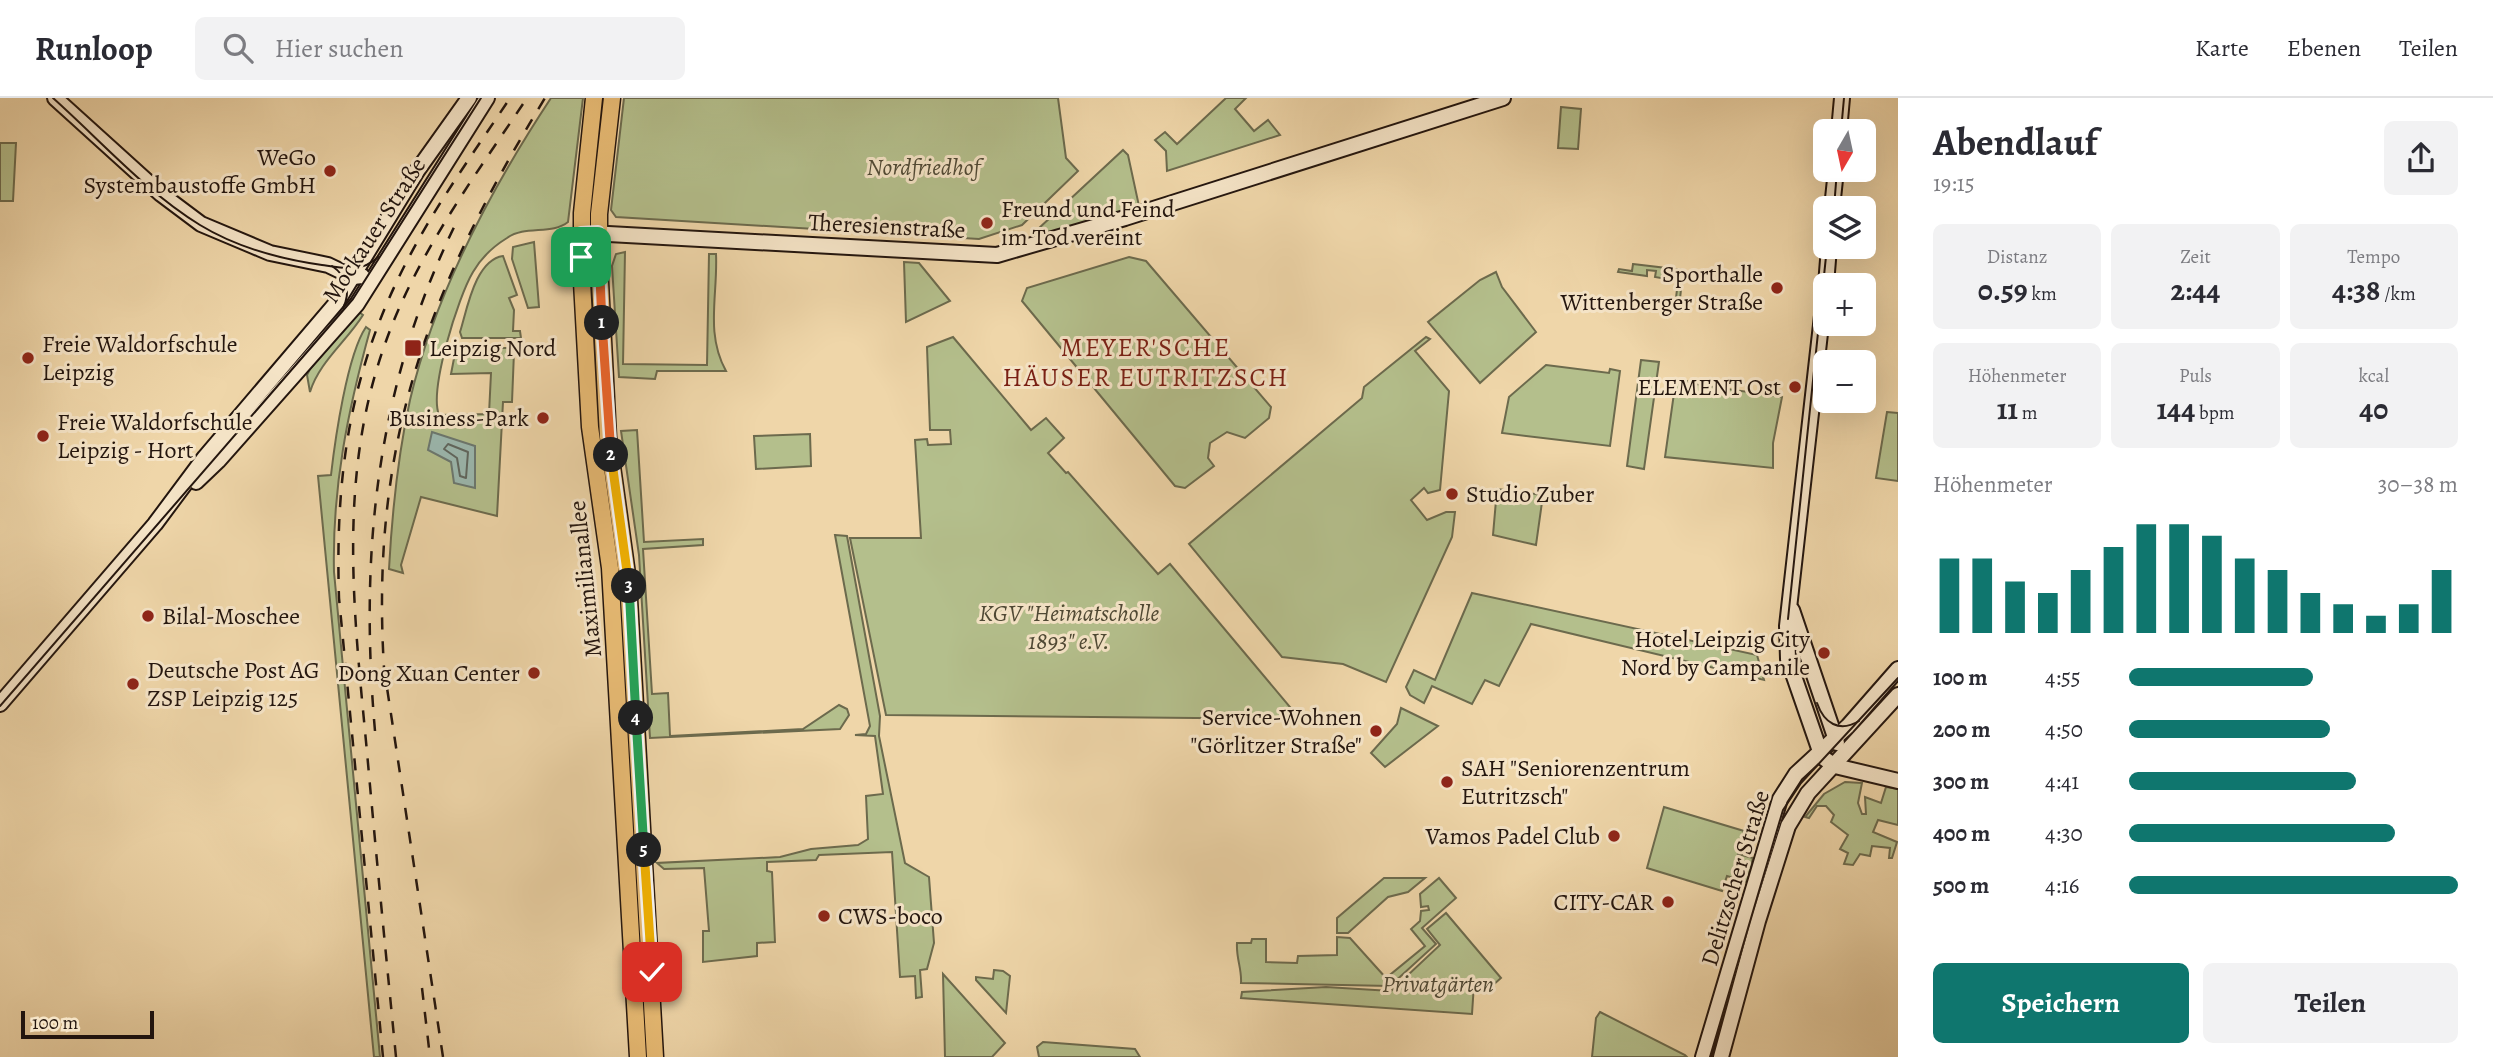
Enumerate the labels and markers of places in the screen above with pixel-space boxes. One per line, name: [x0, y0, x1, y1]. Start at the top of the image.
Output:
place label: WeGo Systembaustoffe GmbH: [83, 141, 316, 201]
marker: WeGo Systembaustoffe GmbH: [322, 163, 338, 179]
place label: Freund und Feind im Tod vereint: [1001, 193, 1175, 253]
marker: Freund und Feind im Tod vereint: [979, 215, 995, 231]
pin: [551, 227, 611, 287]
place label: Sporthalle Wittenberger Straße: [1560, 258, 1763, 318]
marker: Sporthalle Wittenberger Straße: [1769, 280, 1785, 296]
pin: 1: [584, 306, 620, 341]
place label: Freie Waldorfschule Leipzig: [42, 328, 237, 388]
place label: Leipzig Nord: [429, 332, 557, 364]
marker: Leipzig Nord: [403, 338, 423, 358]
marker: Freie Waldorfschule Leipzig: [20, 350, 36, 366]
place label: ELEMENT Ost: [1638, 371, 1781, 403]
marker: ELEMENT Ost: [1787, 379, 1803, 395]
place label: Business-Park: [389, 402, 529, 434]
place label: Freie Waldorfschule Leipzig - Hort: [57, 406, 252, 466]
marker: Business-Park: [535, 410, 551, 426]
marker: Freie Waldorfschule Leipzig - Hort: [35, 428, 51, 444]
pin: 2: [594, 438, 628, 472]
place label: Studio Zuber: [1466, 478, 1595, 510]
marker: Studio Zuber: [1444, 486, 1460, 502]
pin: 3: [612, 568, 646, 603]
place label: Bilal-Moschee: [162, 600, 300, 632]
marker: Bilal-Moschee: [140, 608, 156, 624]
place label: Hotel Leipzig City Nord by Campanile: [1621, 623, 1810, 683]
marker: Hotel Leipzig City Nord by Campanile: [1816, 645, 1832, 661]
place label: Deutsche Post AG ZSP Leipzig 125: [147, 654, 320, 714]
place label: Dong Xuan Center: [338, 657, 520, 689]
marker: Dong Xuan Center: [526, 665, 542, 681]
marker: Deutsche Post AG ZSP Leipzig 125: [125, 676, 141, 692]
pin: 4: [618, 700, 654, 736]
place label: Service-Wohnen "Görlitzer Straße": [1190, 701, 1362, 761]
marker: Service-Wohnen "Görlitzer Straße": [1368, 723, 1384, 739]
place label: SAH "Seniorenzentrum Eutritzsch": [1461, 752, 1690, 812]
marker: SAH "Seniorenzentrum Eutritzsch": [1439, 774, 1455, 790]
place label: Vamos Padel Club: [1425, 820, 1600, 852]
marker: Vamos Padel Club: [1606, 828, 1622, 844]
pin: 5: [626, 832, 662, 868]
place label: CITY-CAR: [1553, 886, 1654, 918]
marker: CITY-CAR: [1660, 894, 1676, 910]
place label: CWS-boco: [838, 900, 943, 932]
marker: CWS-boco: [816, 908, 832, 924]
pin: [622, 942, 682, 1002]

